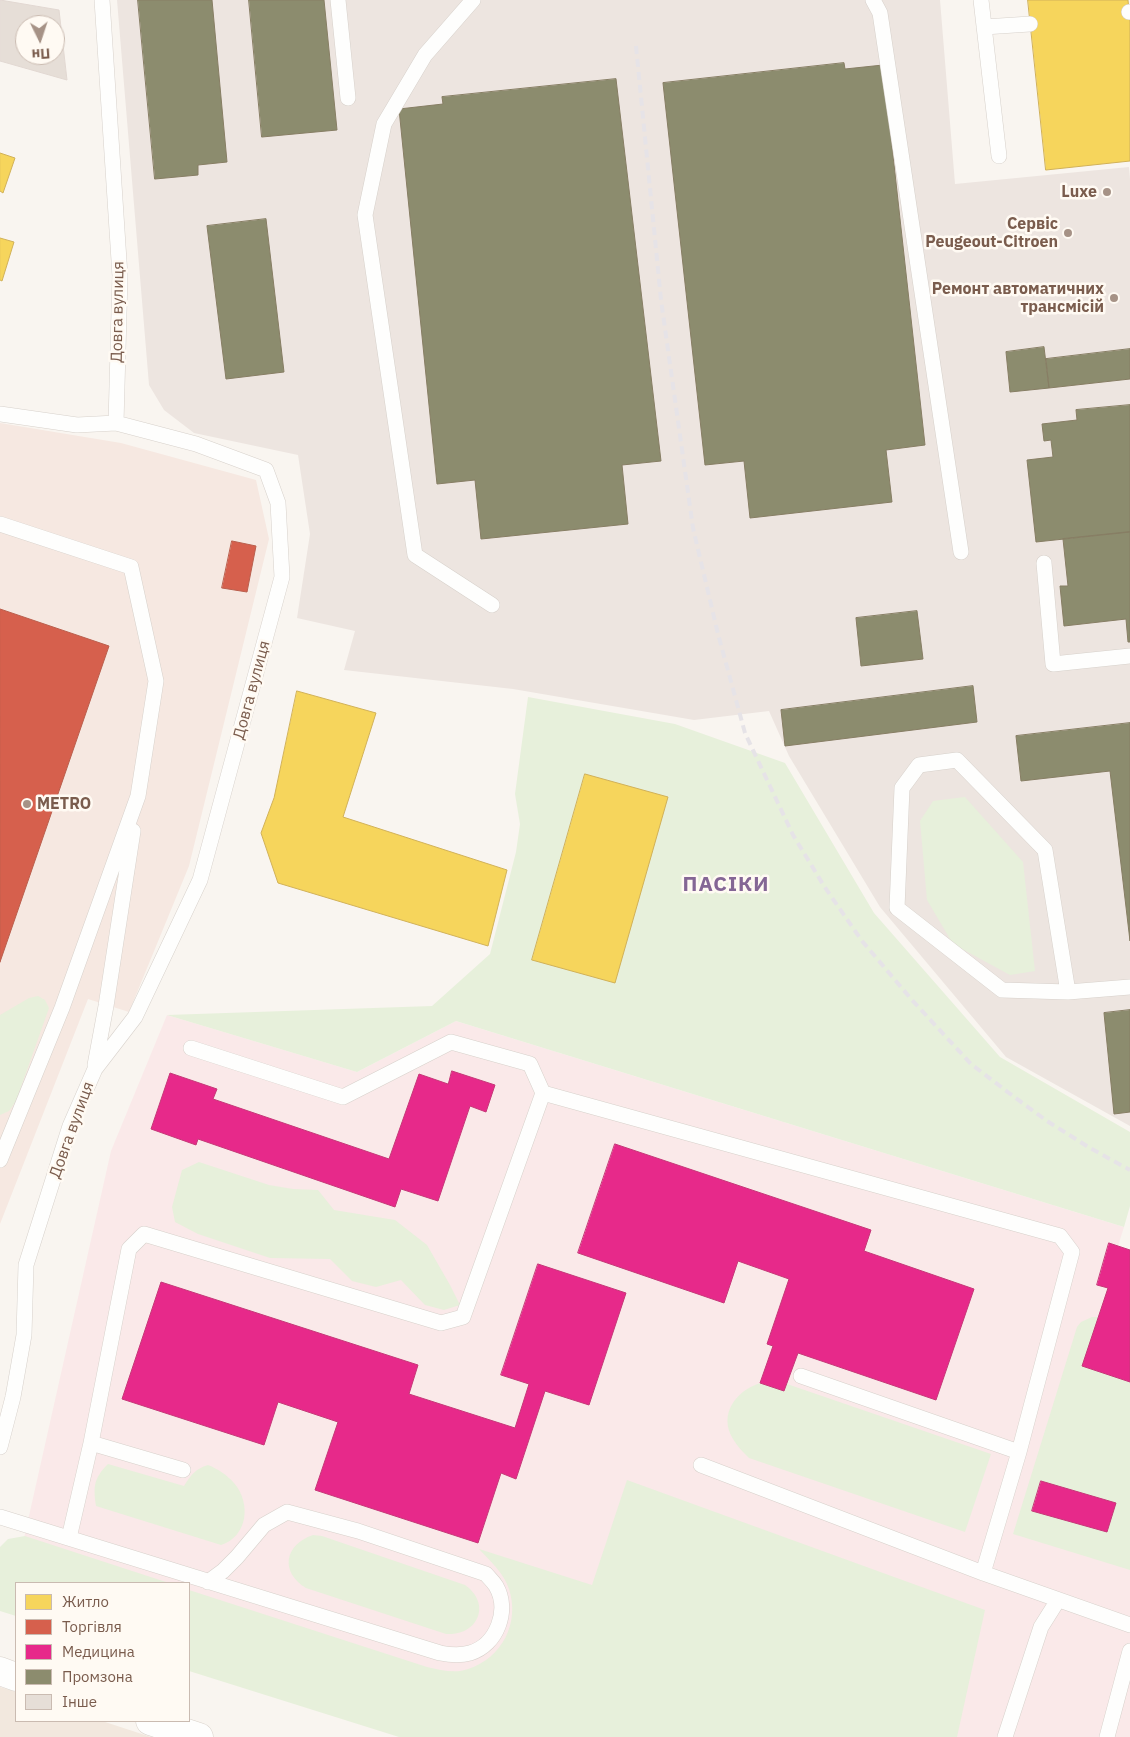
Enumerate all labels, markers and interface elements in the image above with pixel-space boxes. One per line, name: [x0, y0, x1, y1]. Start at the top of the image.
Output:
north arrow: [15, 15, 65, 65]
text: Пн: [31, 44, 51, 64]
place label: Luxe: [1061, 182, 1097, 202]
marker: Luxe: [1101, 186, 1113, 198]
place label: Сервіс Peugeout-Citroen: [925, 214, 1058, 252]
marker: Сервіс Peugeout-Citroen: [1062, 227, 1074, 239]
street label: Довга вулиця: [108, 261, 128, 363]
place label: Ремонт автоматичних трансмісій: [932, 279, 1104, 317]
marker: Ремонт автоматичних трансмісій: [1108, 292, 1120, 304]
street label: Довга вулиця: [230, 638, 274, 742]
place label: METRO: [37, 794, 91, 814]
marker: METRO: [21, 798, 33, 810]
district label: ПАСІКИ: [682, 872, 770, 898]
street label: Довга вулиця: [46, 1079, 98, 1181]
legend: [15, 1582, 190, 1722]
text: Житло: [62, 1592, 109, 1611]
text: Торгівля: [62, 1617, 122, 1636]
text: Медицина: [62, 1642, 135, 1661]
text: Промзона: [62, 1667, 133, 1686]
text: Інше: [62, 1692, 97, 1711]

